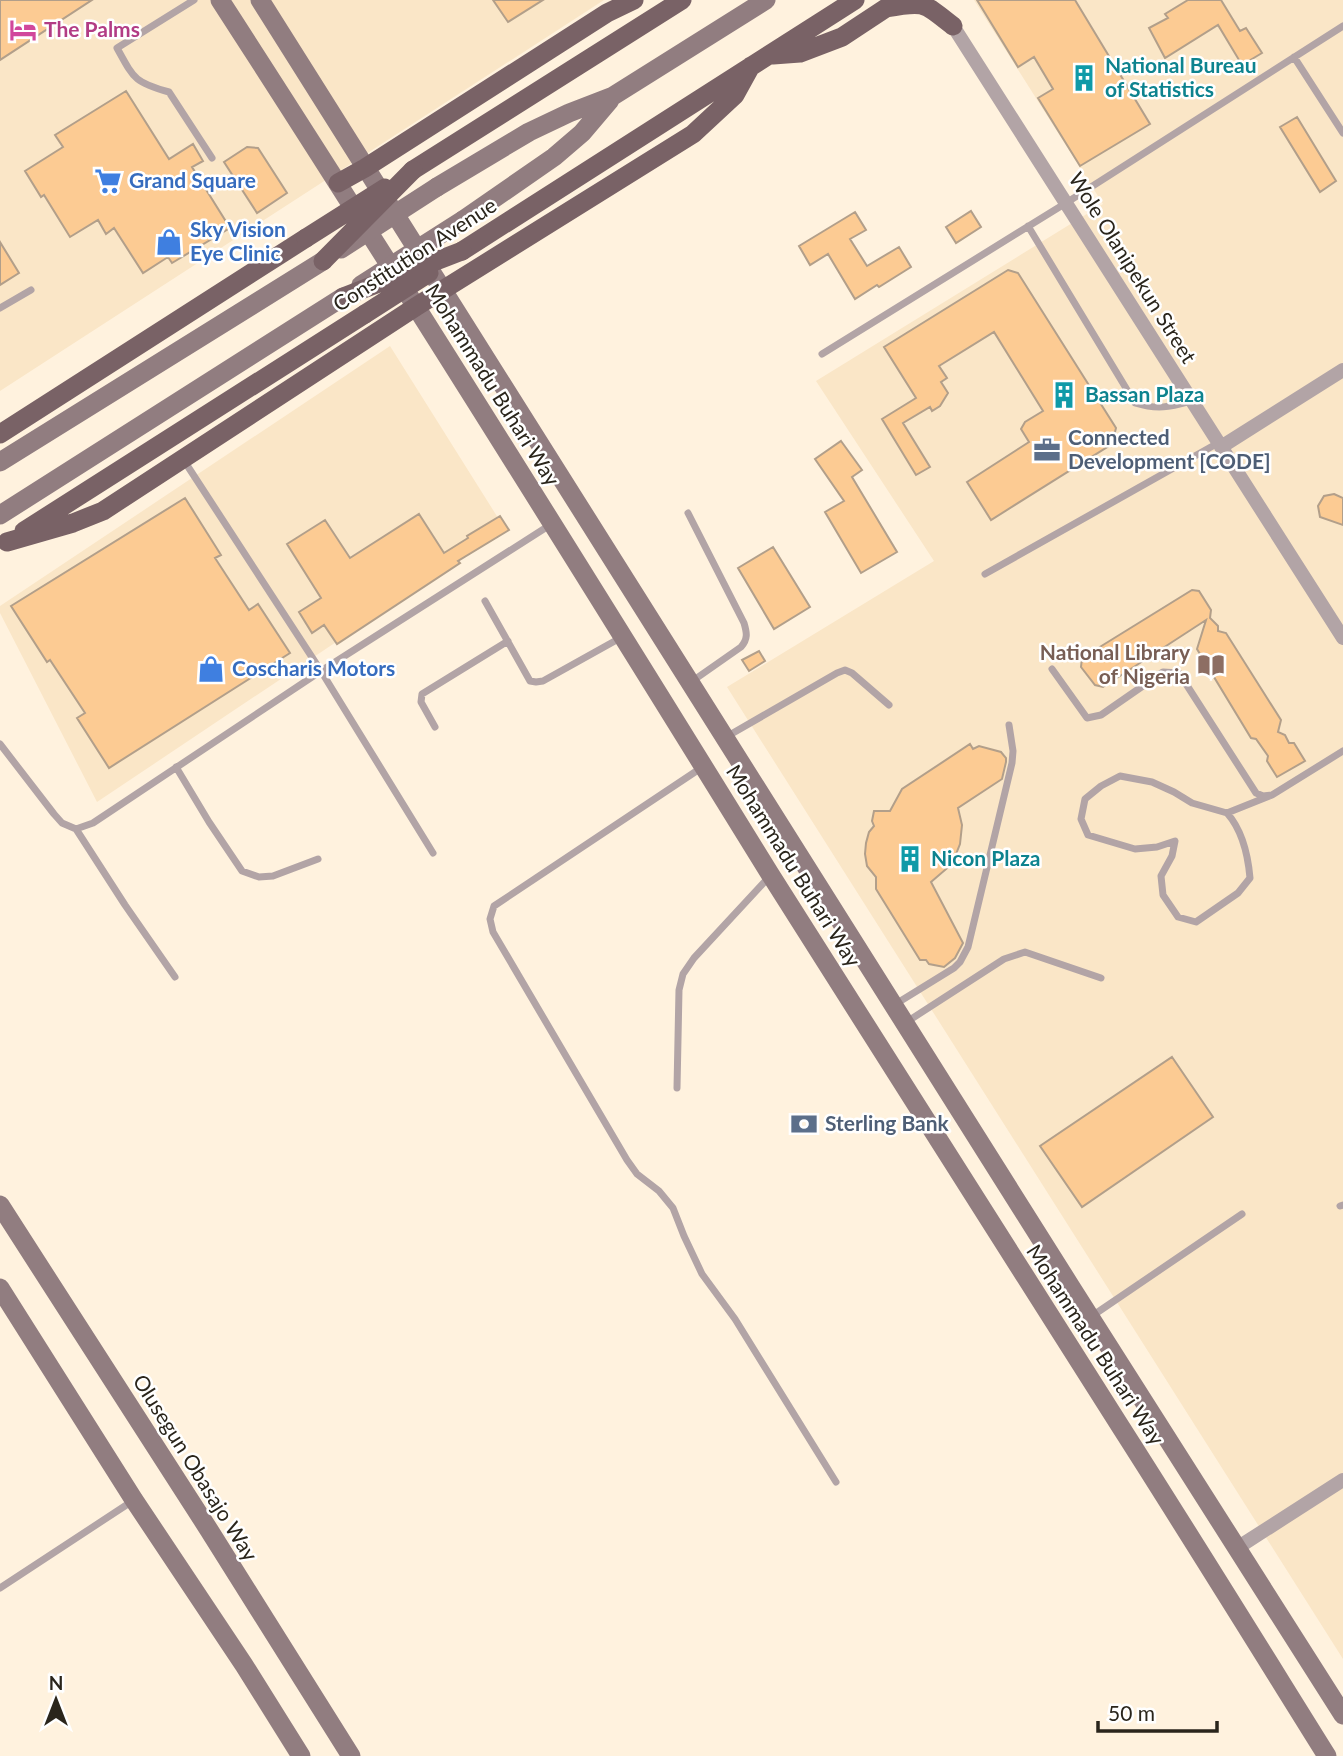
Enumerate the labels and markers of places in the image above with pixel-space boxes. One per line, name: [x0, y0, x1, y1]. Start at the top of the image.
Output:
hotel icon: The Palms: [8, 15, 38, 45]
place label: The Palms: [44, 16, 140, 41]
place label: National Bureau of Statistics: [1105, 52, 1257, 101]
building icon: National Bureau of Statistics: [1069, 63, 1099, 93]
supermarket icon: Grand Square: [93, 166, 123, 196]
place label: Grand Square: [129, 167, 256, 192]
place label: Sky Vision Eye Clinic: [190, 216, 286, 265]
shop icon: Sky Vision Eye Clinic: [154, 227, 184, 257]
building icon: Bassan Plaza: [1049, 380, 1079, 410]
place label: Bassan Plaza: [1085, 381, 1205, 406]
place label: Connected Development [CODE]: [1068, 424, 1271, 473]
office icon: Connected Development [CODE]: [1032, 435, 1062, 465]
place label: National Library of Nigeria: [1040, 639, 1191, 688]
library icon: National Library of Nigeria: [1196, 650, 1226, 680]
shop icon: Coscharis Motors: [196, 654, 226, 684]
place label: Coscharis Motors: [232, 655, 395, 680]
building icon: Nicon Plaza: [895, 844, 925, 874]
place label: Nicon Plaza: [931, 845, 1040, 870]
bank icon: Sterling Bank: [789, 1109, 819, 1139]
place label: Sterling Bank: [825, 1110, 950, 1135]

